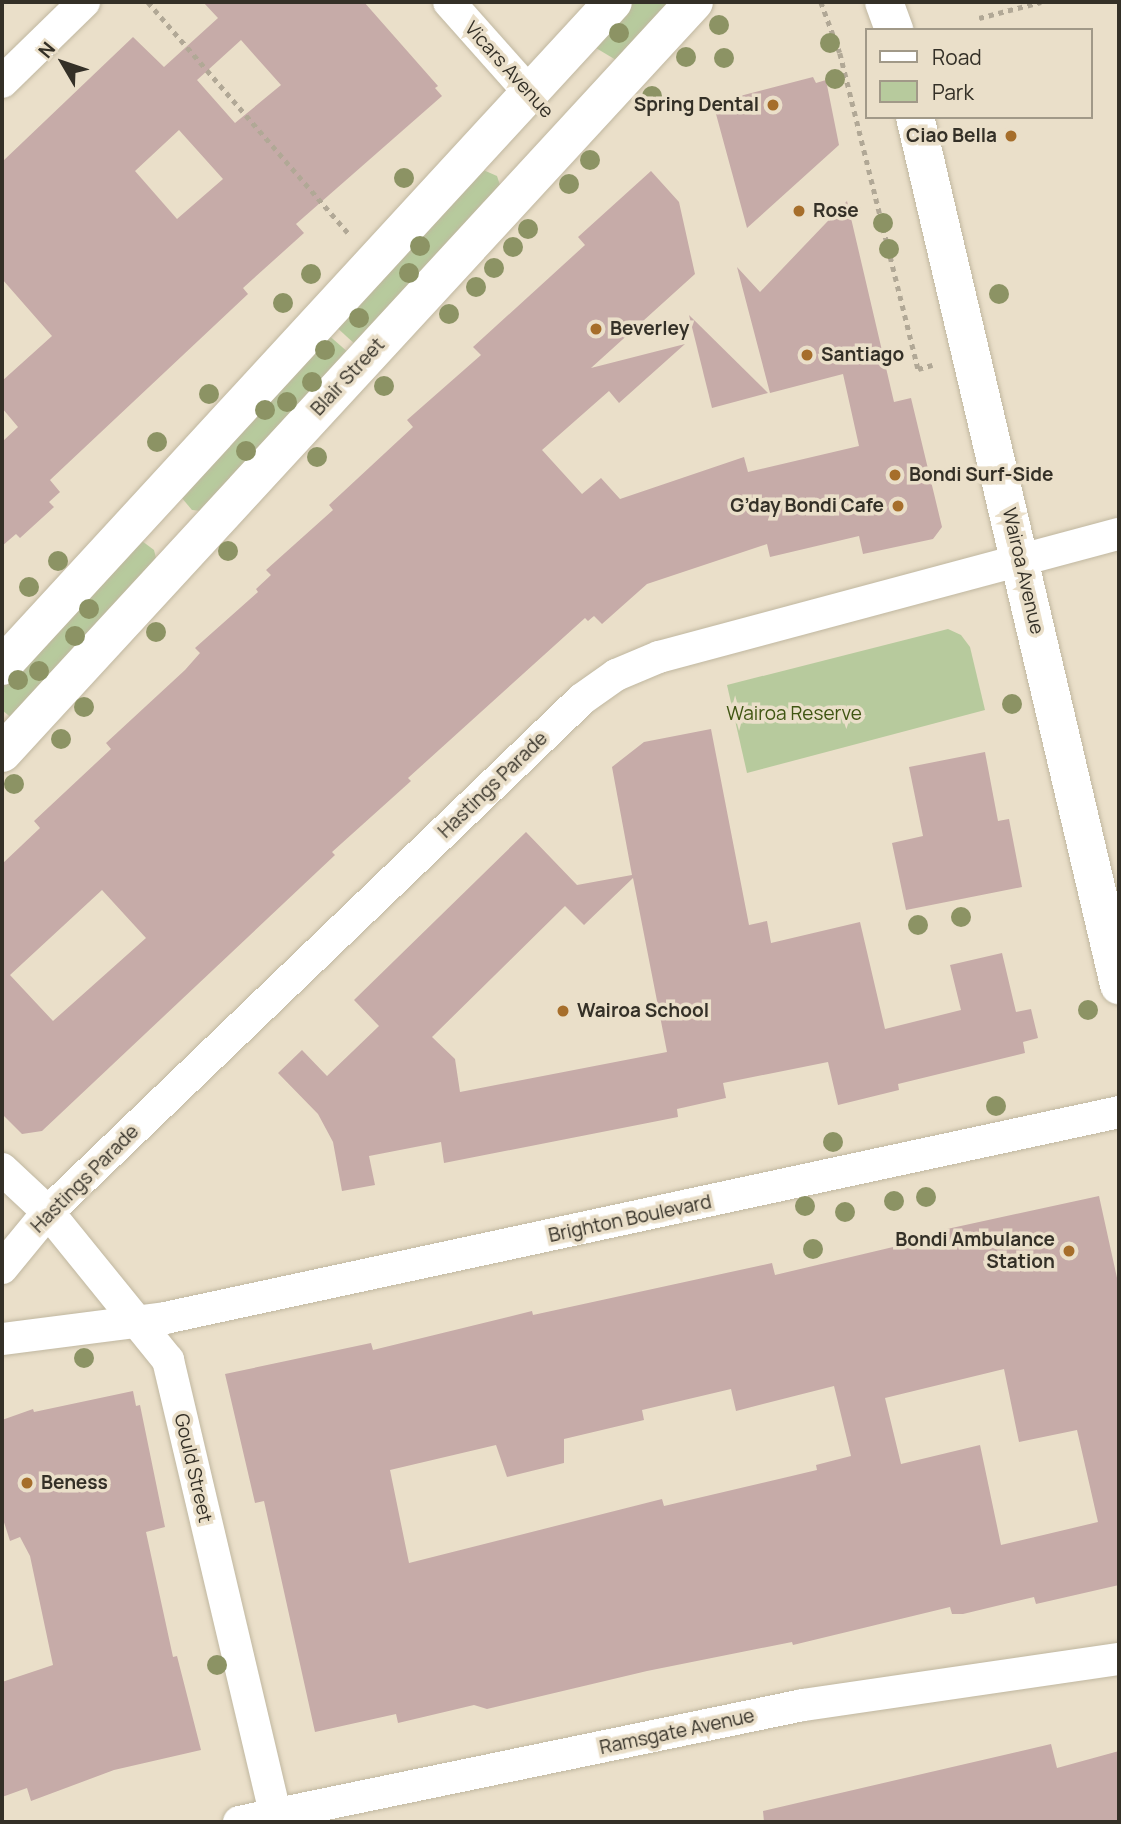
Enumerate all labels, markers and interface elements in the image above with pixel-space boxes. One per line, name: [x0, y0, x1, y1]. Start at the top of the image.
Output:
street label: Vicars Avenue: [460, 17, 558, 123]
north arrow: [28, 28, 98, 98]
legend: [866, 28, 1093, 119]
text: N: [32, 36, 61, 63]
text: Road: [932, 43, 982, 71]
text: Park: [932, 78, 974, 106]
place label: Spring Dental: [634, 94, 759, 116]
marker: Spring Dental: [765, 97, 781, 113]
place label: Ciao Bella: [906, 125, 997, 147]
marker: Ciao Bella: [1003, 128, 1019, 144]
place label: Rose: [813, 200, 859, 222]
marker: Rose: [791, 203, 807, 219]
place label: Beverley: [610, 318, 689, 340]
marker: Beverley: [588, 321, 604, 337]
street label: Blair Street: [306, 334, 390, 420]
place label: Santiago: [821, 344, 904, 366]
marker: Santiago: [799, 347, 815, 363]
place label: Bondi Surf-Side: [909, 464, 1053, 486]
marker: Bondi Surf-Side: [887, 467, 903, 483]
place label: G’day Bondi Cafe: [730, 495, 884, 517]
marker: G’day Bondi Cafe: [890, 498, 906, 514]
street label: Wairoa Avenue: [997, 505, 1049, 637]
park label: Wairoa Reserve: [726, 703, 862, 725]
street label: Hastings Parade: [434, 727, 552, 843]
place label: Wairoa School: [577, 1000, 709, 1022]
marker: Wairoa School: [555, 1003, 571, 1019]
street label: Hastings Parade: [26, 1120, 144, 1238]
street label: Brighton Boulevard: [546, 1191, 714, 1247]
place label: Bondi Ambulance Station: [895, 1229, 1055, 1273]
marker: Bondi Ambulance Station: [1061, 1243, 1077, 1259]
street label: Gould Street: [169, 1411, 217, 1525]
place label: Beness: [41, 1472, 108, 1494]
marker: Beness: [19, 1475, 35, 1491]
street label: Ramsgate Avenue: [598, 1704, 756, 1760]

